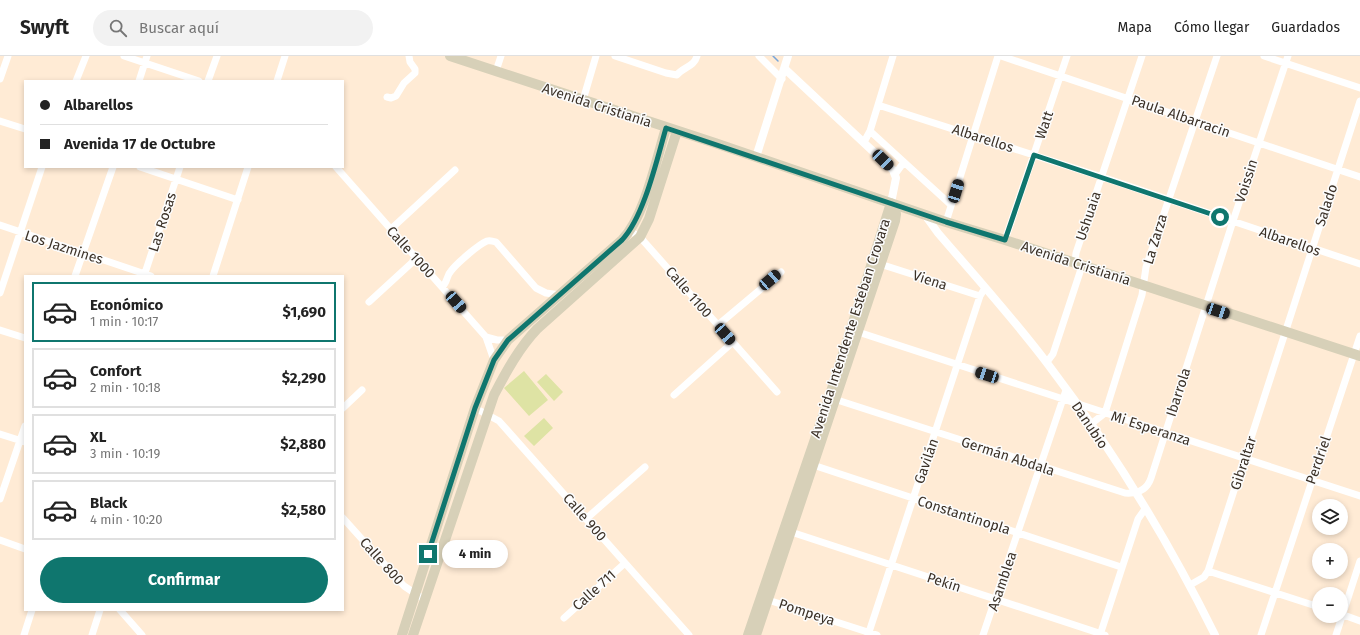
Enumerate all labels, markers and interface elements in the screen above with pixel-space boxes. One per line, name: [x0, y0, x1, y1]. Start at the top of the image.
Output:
search box: [93, 10, 373, 46]
text: Swyft: [20, 16, 69, 39]
icon: search: [107, 17, 129, 39]
text: Buscar aquí: [139, 19, 219, 37]
text: Mapa: [1118, 19, 1152, 36]
text: Cómo llegar: [1174, 19, 1249, 36]
text: Guardados: [1271, 19, 1340, 36]
street label: Avenida Cristianía: [540, 80, 654, 131]
street label: Paula Albarracin: [1129, 92, 1232, 141]
text: Albarellos: [64, 96, 133, 114]
street label: Watt: [1032, 108, 1058, 142]
street label: Albarellos: [950, 121, 1016, 156]
text: Avenida 17 de Octubre: [64, 135, 215, 153]
car: [870, 147, 896, 173]
street label: Voissin: [1231, 157, 1261, 205]
car: [947, 178, 965, 204]
street label: Salado: [1312, 182, 1341, 228]
street label: Ushuaia: [1072, 189, 1105, 243]
street label: Las Rosas: [145, 190, 180, 254]
route start: [1211, 208, 1229, 226]
street label: La Zarza: [1140, 212, 1171, 266]
street label: Avenida Intendente Esteban Crovara: [807, 216, 894, 440]
street label: Calle 1000: [383, 223, 439, 282]
street label: Albarellos: [1257, 223, 1323, 260]
street label: Los Jazmines: [23, 227, 106, 268]
street label: Avenida Cristianía: [1019, 238, 1133, 289]
street label: Calle 1100: [662, 263, 716, 322]
street label: Viena: [910, 267, 949, 294]
car: [757, 268, 783, 292]
car: [444, 289, 468, 315]
icon: car: [42, 294, 78, 330]
text: Económico: [90, 296, 163, 314]
car: [1205, 302, 1231, 320]
text: $1,690: [282, 303, 326, 321]
text: 1 min · 10:17: [90, 314, 158, 329]
car: [713, 321, 737, 347]
icon: car: [42, 360, 78, 396]
text: Confort: [90, 362, 142, 380]
car: [974, 366, 1000, 384]
street label: Ibarrola: [1163, 366, 1194, 419]
text: $2,290: [282, 369, 326, 387]
text: 2 min · 10:18: [90, 380, 161, 395]
street label: Danubio: [1068, 398, 1112, 452]
street label: Mi Esperanza: [1109, 408, 1193, 449]
icon: car: [42, 426, 78, 462]
text: XL: [90, 428, 106, 446]
street label: Germán Abdala: [959, 433, 1057, 480]
street label: Gibraltar: [1227, 434, 1260, 492]
street label: Perdriel: [1302, 434, 1335, 486]
text: $2,880: [280, 435, 326, 453]
street label: Gavilán: [911, 436, 942, 486]
text: 3 min · 10:19: [90, 446, 160, 461]
street label: Calle 900: [559, 490, 610, 545]
icon: car: [42, 492, 78, 528]
street label: Constantinopla: [915, 492, 1012, 538]
text: Black: [90, 494, 127, 512]
map controls: [1312, 499, 1348, 623]
button: layers: [1312, 499, 1348, 535]
text: $2,580: [281, 501, 326, 519]
text: 4 min · 10:20: [90, 512, 163, 527]
street label: Calle 800: [356, 534, 407, 589]
callout: 4 min: [442, 540, 508, 568]
button: +: [1312, 543, 1348, 579]
route end: [419, 545, 437, 563]
text: 4 min: [459, 546, 491, 561]
street label: Asamblea: [984, 549, 1021, 613]
button: Confirmar: [40, 557, 328, 603]
street label: Calle 711: [569, 566, 620, 614]
street label: Pekín: [925, 569, 963, 596]
button: −: [1312, 587, 1348, 623]
street label: Pompeya: [777, 595, 837, 630]

